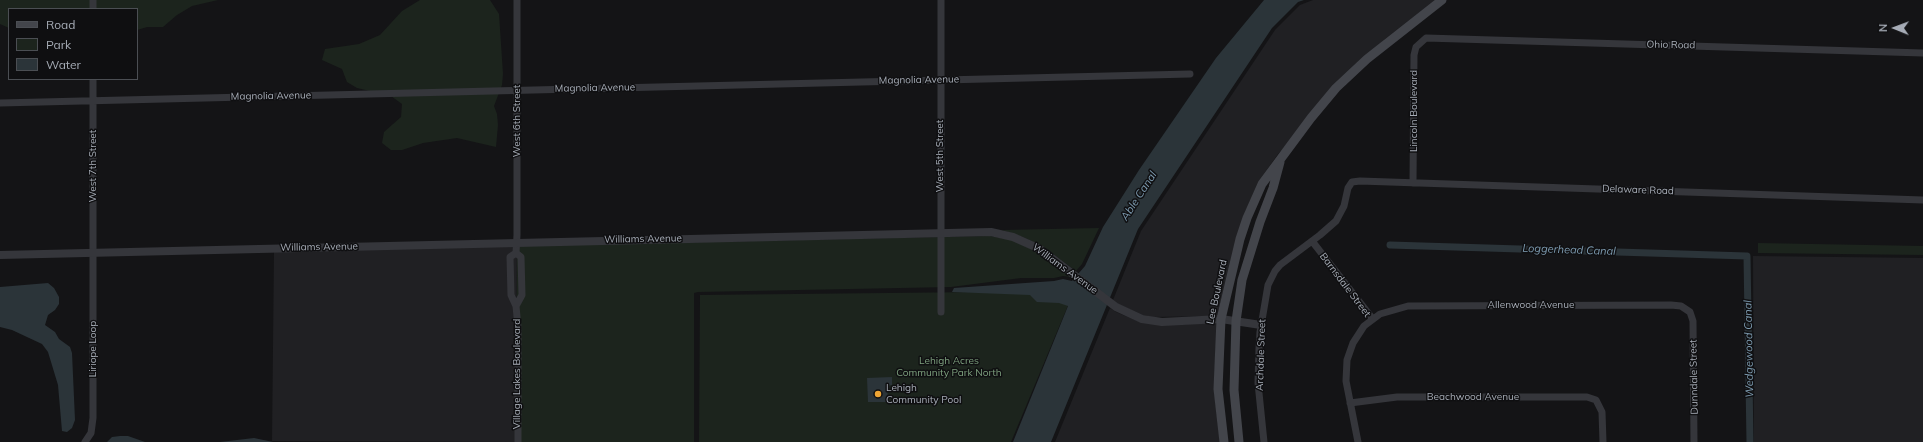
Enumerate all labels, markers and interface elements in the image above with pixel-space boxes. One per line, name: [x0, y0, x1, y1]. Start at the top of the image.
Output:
legend: [8, 8, 138, 80]
north arrow: [1875, 8, 1915, 48]
text: Road: [46, 17, 75, 32]
text: N: [1876, 24, 1890, 32]
text: Park: [46, 37, 71, 52]
street label: Ohio Road: [1647, 39, 1695, 51]
text: Water: [46, 57, 81, 72]
street label: Lincoln Boulevard: [1408, 70, 1420, 152]
street label: Magnolia Avenue: [879, 73, 959, 87]
street label: Magnolia Avenue: [555, 81, 635, 95]
street label: West 6th Street: [511, 85, 523, 157]
street label: Magnolia Avenue: [231, 89, 311, 103]
street label: West 5th Street: [934, 120, 946, 192]
street label: West 7th Street: [87, 130, 99, 202]
water label: Able Canal: [1118, 169, 1160, 223]
street label: Delaware Road: [1602, 183, 1674, 197]
street label: Williams Avenue: [604, 232, 682, 246]
street label: Williams Avenue: [280, 240, 358, 254]
street label: Williams Avenue: [1030, 241, 1100, 297]
water label: Loggerhead Canal: [1522, 242, 1616, 258]
street label: Barnsdale Street: [1317, 251, 1373, 319]
street label: Lee Boulevard: [1204, 259, 1230, 325]
street label: Allenwood Avenue: [1488, 299, 1574, 311]
water label: Wedgewood Canal: [1742, 300, 1756, 398]
street label: Village Lakes Boulevard: [511, 319, 523, 429]
street label: Archdale Street: [1254, 319, 1268, 391]
street label: Liriope Loop: [87, 321, 99, 377]
street label: Dunndale Street: [1687, 339, 1701, 415]
park label: Lehigh Acres Community Park North: [896, 355, 1002, 378]
place label: Lehigh Community Pool: [886, 382, 961, 406]
marker: Lehigh Community Pool: [873, 389, 883, 399]
street label: Beachwood Avenue: [1427, 391, 1519, 403]

